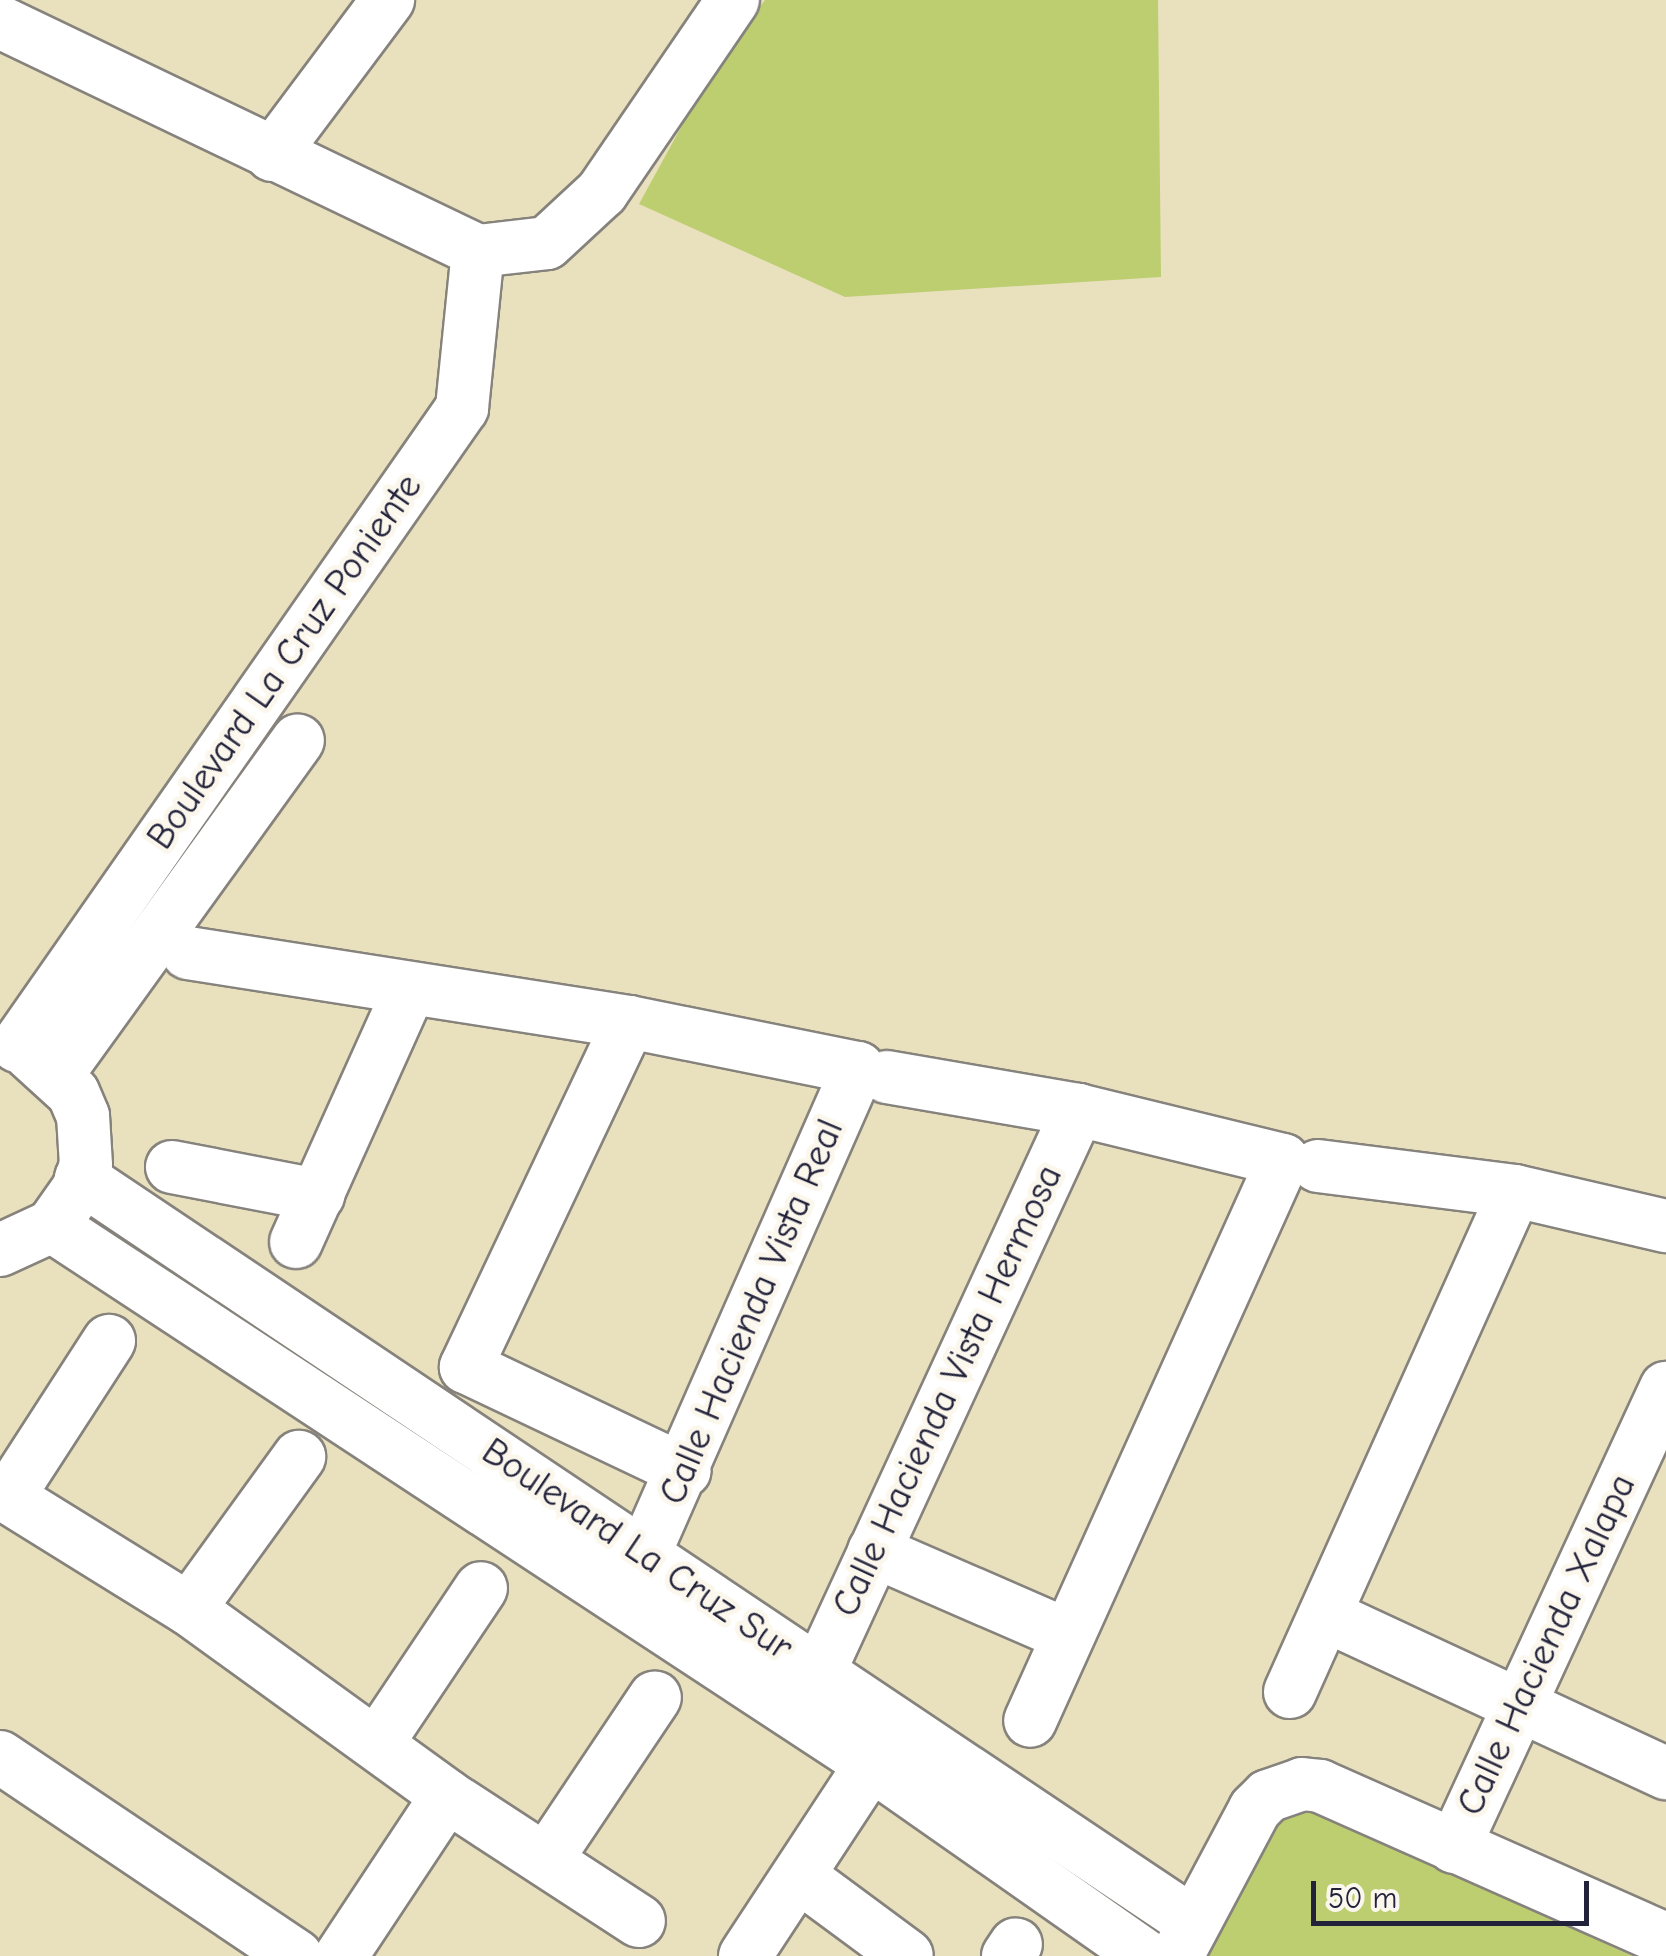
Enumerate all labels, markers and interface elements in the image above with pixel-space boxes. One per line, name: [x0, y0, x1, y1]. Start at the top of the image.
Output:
street label: Boulevard La Cruz Poniente: [138, 465, 432, 859]
street label: Calle Hacienda Vista Real: [650, 1113, 854, 1511]
street label: Calle Hacienda Vista Hermosa: [823, 1158, 1073, 1624]
street label: Boulevard La Cruz Sur: [473, 1429, 801, 1671]
street label: Calle Hacienda Xalapa: [1448, 1467, 1646, 1823]
scale bar: [1316, 1861, 1594, 1923]
text: 50 m: [1328, 1881, 1397, 1916]

